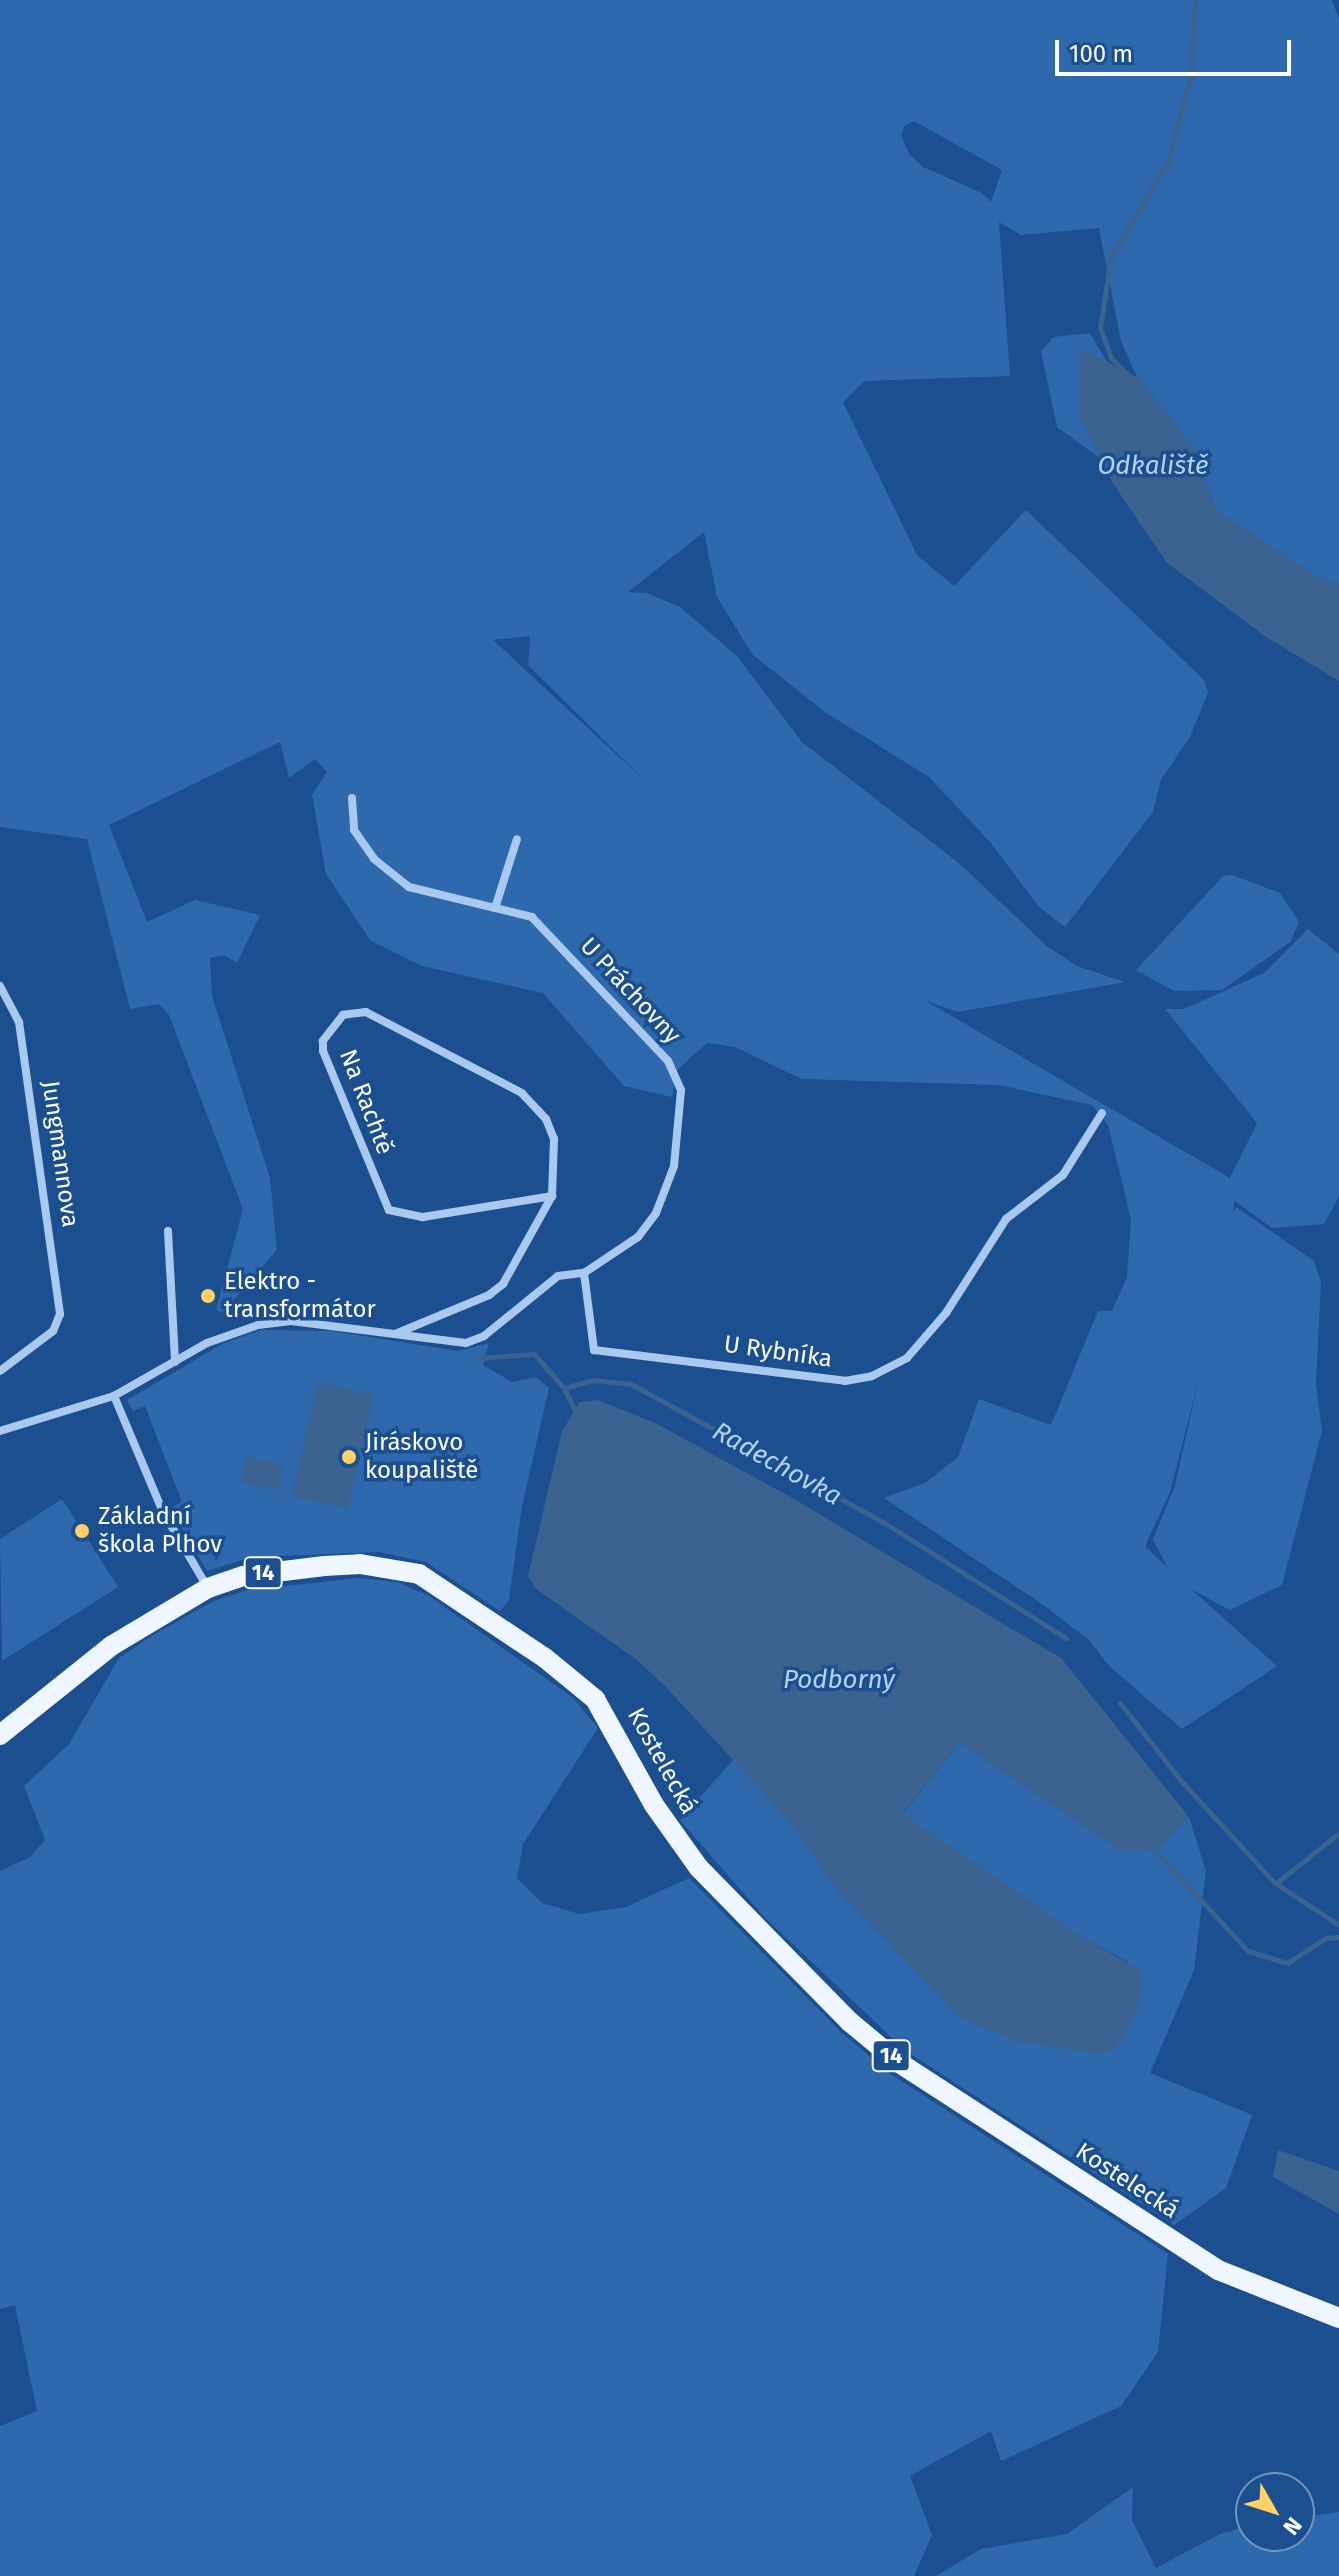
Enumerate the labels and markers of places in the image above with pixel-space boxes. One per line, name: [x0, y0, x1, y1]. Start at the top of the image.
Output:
place label: Elektro - transformátor: [224, 1268, 376, 1324]
marker: Elektro - transformátor: [199, 1287, 217, 1305]
place label: Jiráskovo koupaliště: [365, 1429, 478, 1485]
marker: Jiráskovo koupaliště: [340, 1448, 358, 1466]
place label: Základní škola Plhov: [98, 1503, 222, 1559]
marker: Základní škola Plhov: [73, 1522, 91, 1540]

